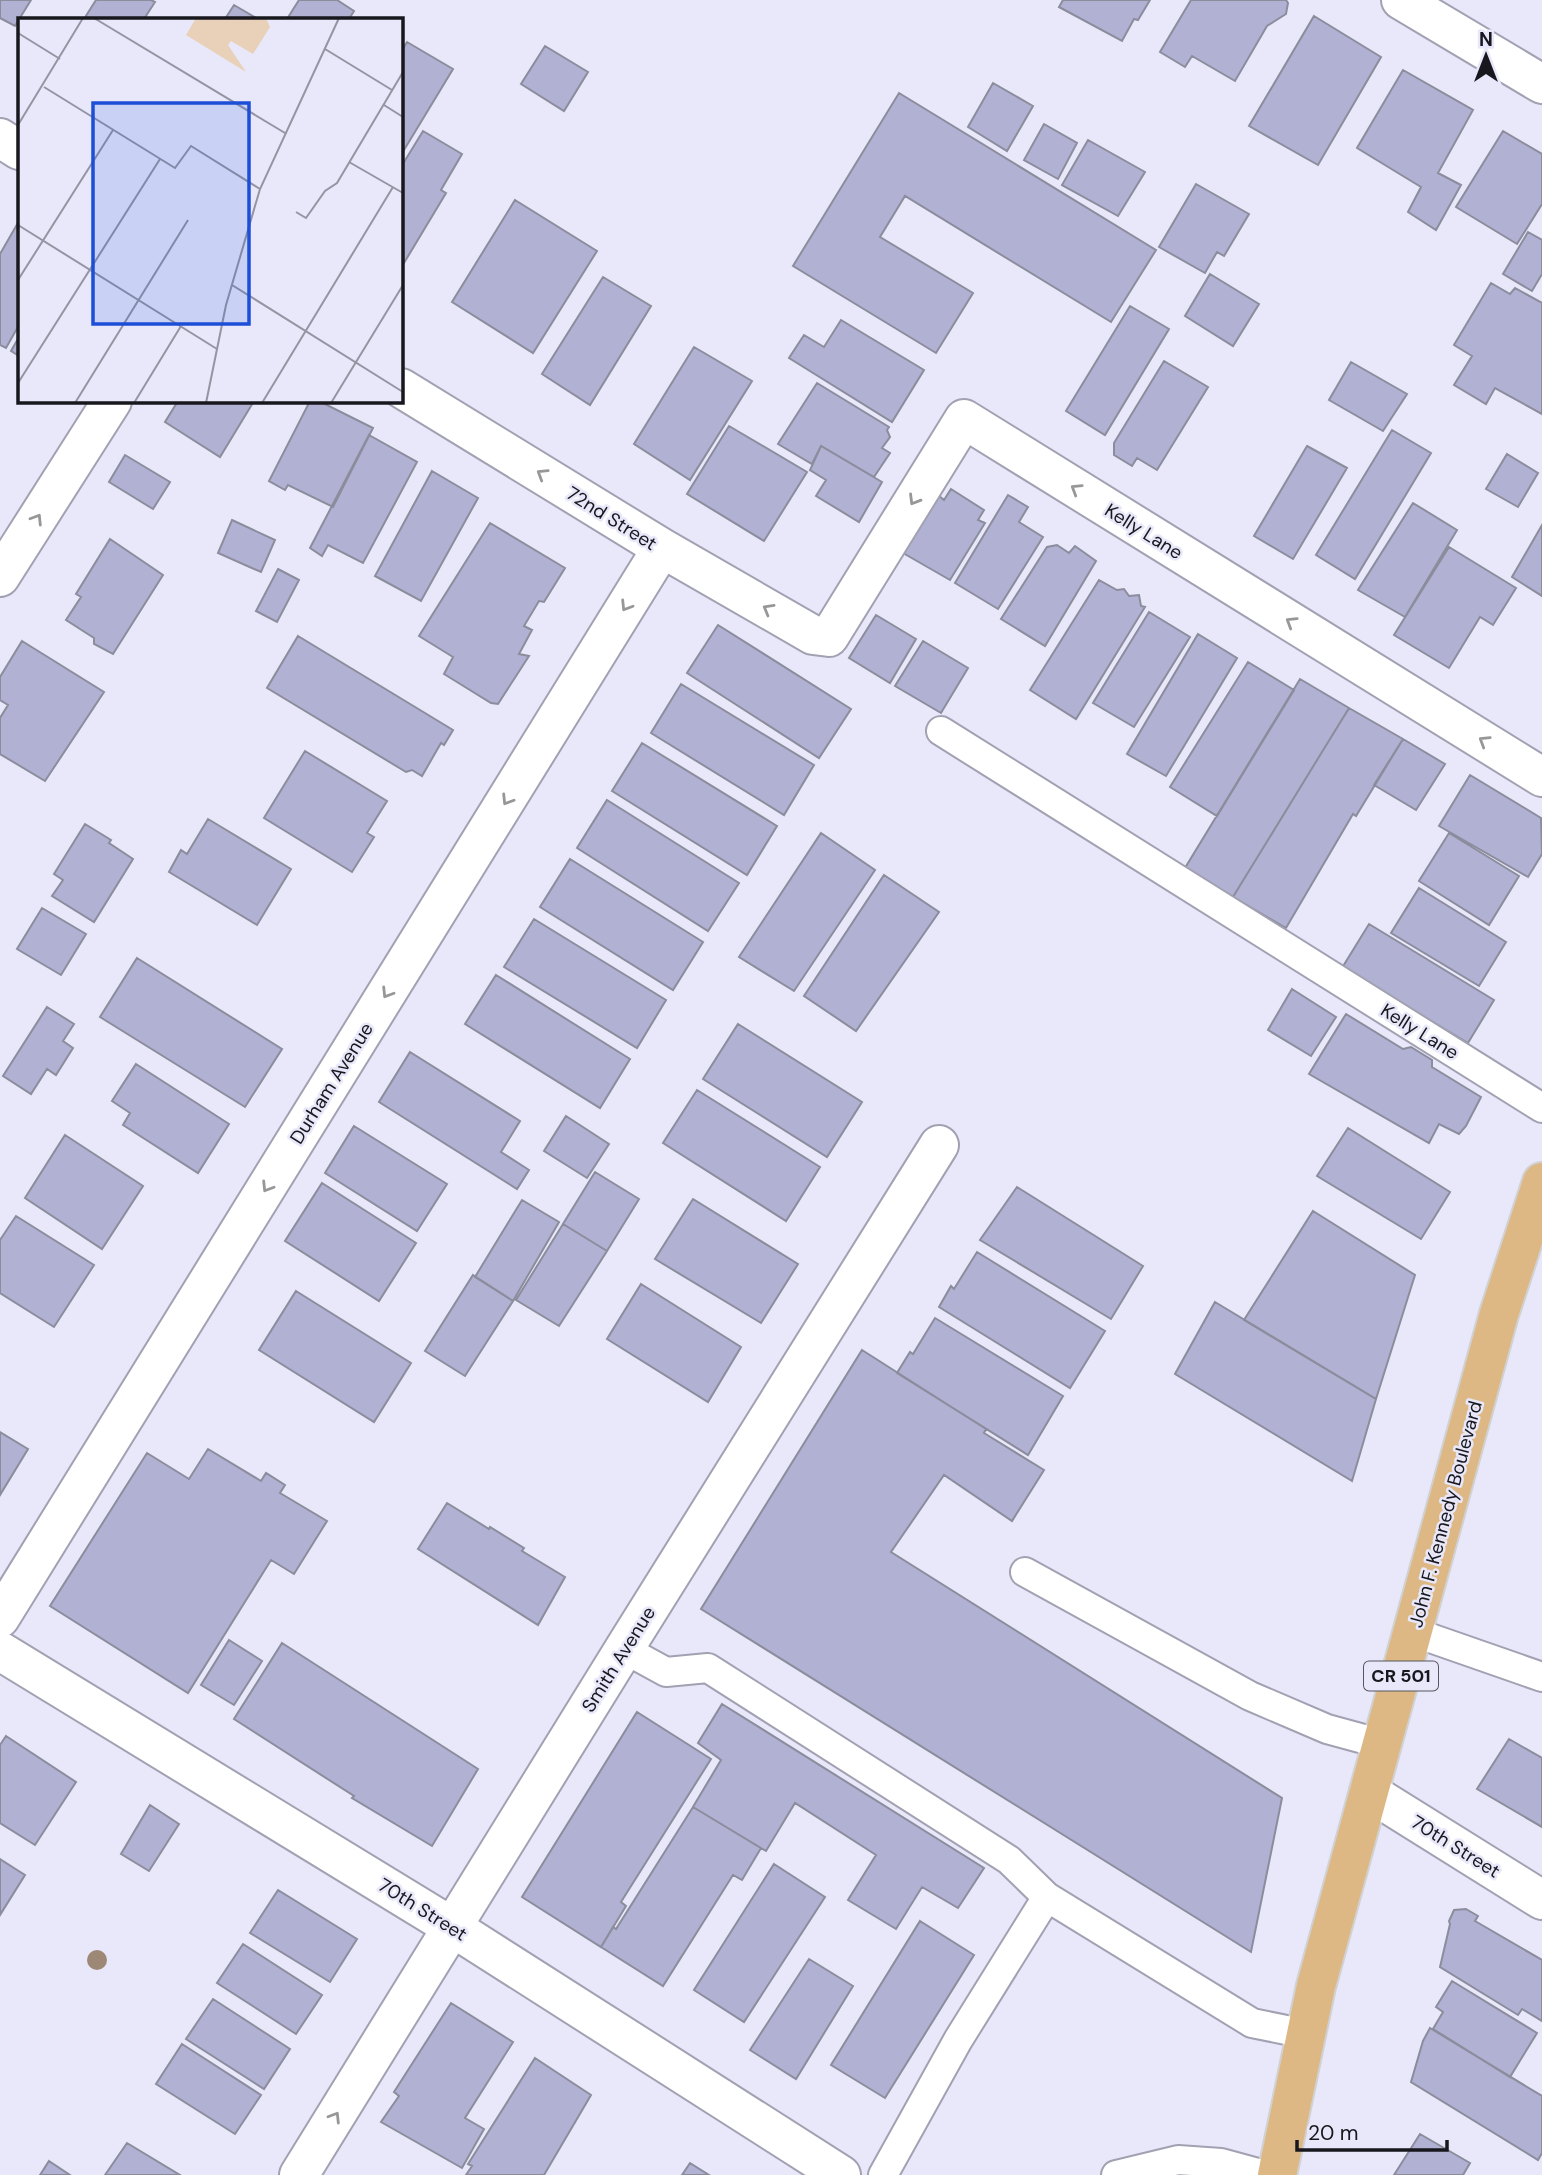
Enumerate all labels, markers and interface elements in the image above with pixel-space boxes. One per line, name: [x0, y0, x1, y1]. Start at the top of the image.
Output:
inset map: [18, 18, 402, 402]
north arrow: [1451, 21, 1521, 91]
text: N: [1479, 27, 1493, 52]
one-way arrow: [536, 470, 549, 483]
street label: 72nd Street: [562, 481, 662, 556]
one-way arrow: [1071, 484, 1084, 497]
one-way arrow: [910, 493, 923, 506]
street label: Kelly Lane: [1100, 498, 1187, 565]
one-way arrow: [28, 514, 41, 527]
one-way arrow: [622, 599, 635, 612]
one-way arrow: [762, 604, 775, 617]
one-way arrow: [1285, 617, 1298, 630]
one-way arrow: [1479, 737, 1492, 750]
one-way arrow: [502, 792, 515, 805]
one-way arrow: [382, 986, 395, 999]
street label: Kelly Lane: [1376, 998, 1463, 1065]
street label: Durham Avenue: [284, 1018, 379, 1149]
one-way arrow: [263, 1179, 276, 1192]
street label: John F. Kennedy Boulevard: [1403, 1398, 1488, 1630]
street label: Smith Avenue: [576, 1602, 661, 1717]
road number: CR 501: [1364, 1661, 1438, 1690]
street label: 70th Street: [1407, 1809, 1505, 1884]
street label: 70th Street: [374, 1872, 472, 1947]
scale bar: [1297, 2108, 1448, 2152]
one-way arrow: [326, 2111, 339, 2124]
text: 20 m: [1308, 2119, 1359, 2147]

